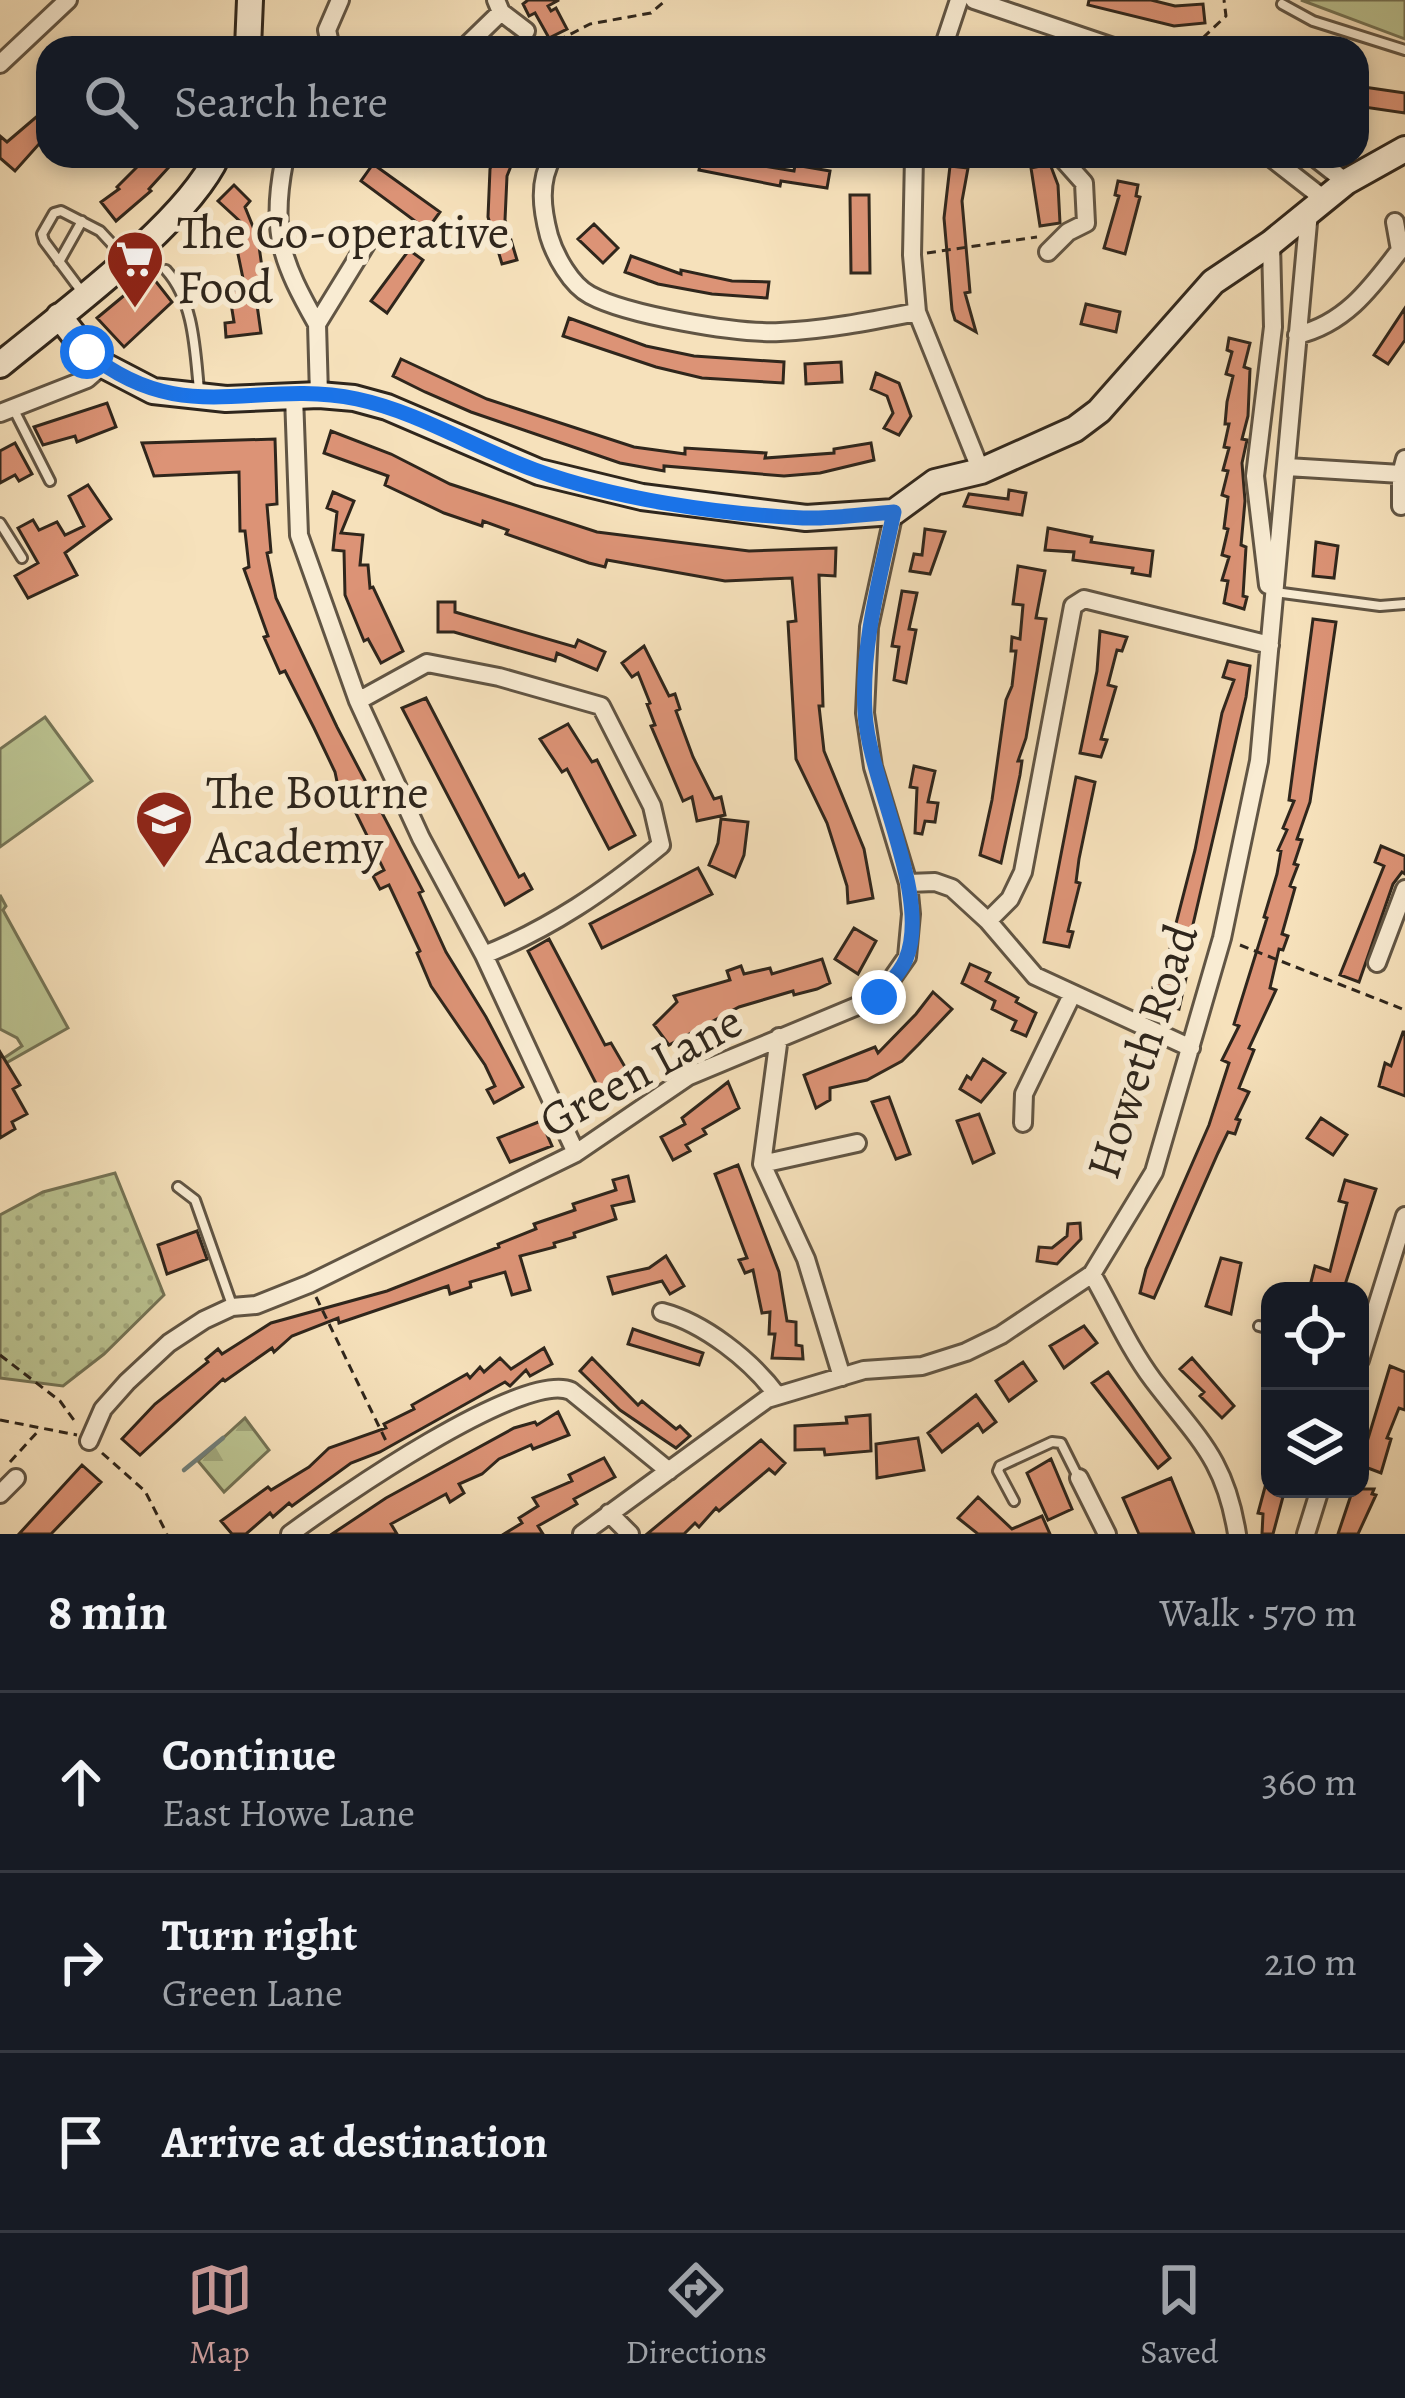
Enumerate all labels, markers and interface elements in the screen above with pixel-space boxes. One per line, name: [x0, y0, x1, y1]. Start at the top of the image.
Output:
search box: [36, 36, 1369, 168]
icon: search: [78, 69, 144, 135]
text: Search here: [174, 71, 388, 133]
place label: The Co-operative Food: [177, 199, 509, 320]
supermarket icon: The Co-operative Food: [104, 228, 166, 310]
route start: [60, 325, 114, 379]
place label: The Bourne Academy: [205, 759, 429, 880]
school or university icon: The Bourne Academy: [133, 788, 195, 870]
street label: Howeth Road: [1070, 915, 1214, 1187]
route end: [852, 970, 906, 1024]
street label: Green Lane: [527, 988, 754, 1154]
map controls: [1261, 1282, 1369, 1498]
button: locate: [1261, 1282, 1369, 1390]
button: layers: [1261, 1390, 1369, 1498]
text: 8 min: [48, 1577, 168, 1647]
text: Walk · 570 m: [1159, 1586, 1357, 1639]
text: Continue: [162, 1724, 336, 1786]
icon: ahead: [48, 1749, 114, 1815]
text: 360 m: [1262, 1755, 1357, 1808]
text: East Howe Lane: [162, 1786, 415, 1839]
text: Turn right: [162, 1904, 357, 1966]
icon: right: [48, 1929, 114, 1995]
text: 210 m: [1264, 1935, 1357, 1988]
text: Green Lane: [162, 1966, 343, 2019]
icon: arrive: [48, 2109, 114, 2175]
text: Arrive at destination: [162, 2111, 548, 2173]
tab: Map: [187, 2257, 253, 2374]
tab: Directions: [626, 2257, 767, 2374]
tab: Saved: [1140, 2257, 1218, 2374]

